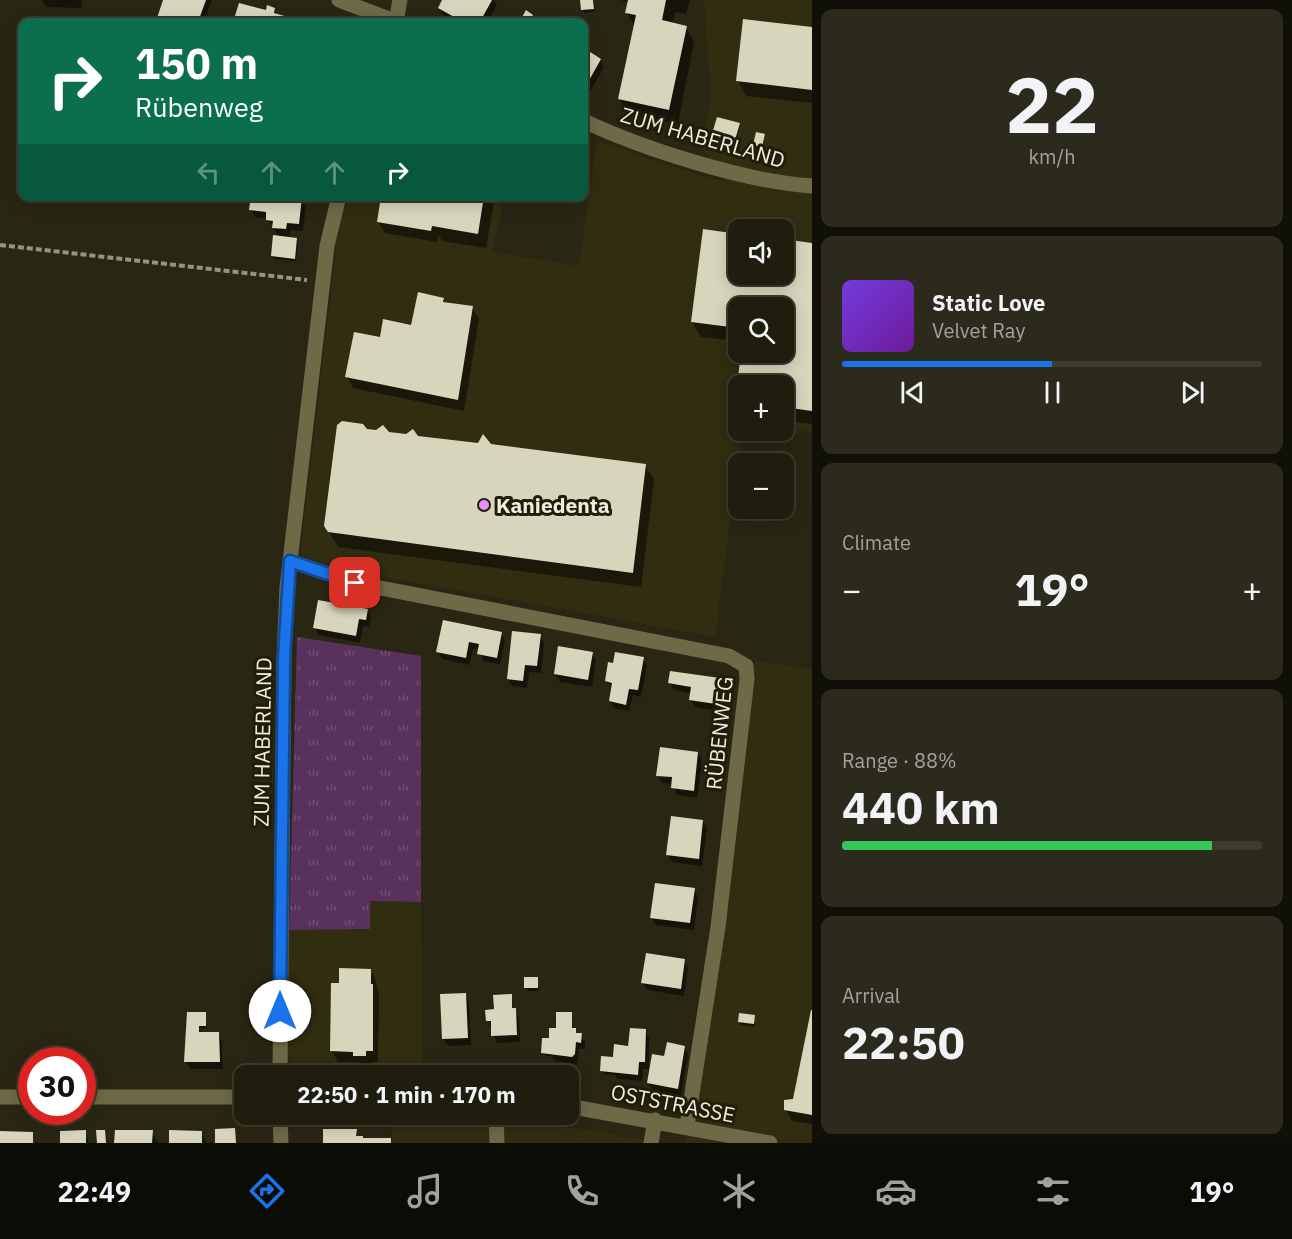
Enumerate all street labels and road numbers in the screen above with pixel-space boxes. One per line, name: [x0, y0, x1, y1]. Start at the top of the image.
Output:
street label: ZUM HABERLAND: [618, 100, 788, 174]
street label: ZUM HABERLAND: [247, 657, 277, 827]
street label: RÜBENWEG: [699, 675, 739, 791]
street label: OSTSTRASSE: [609, 1077, 737, 1129]

